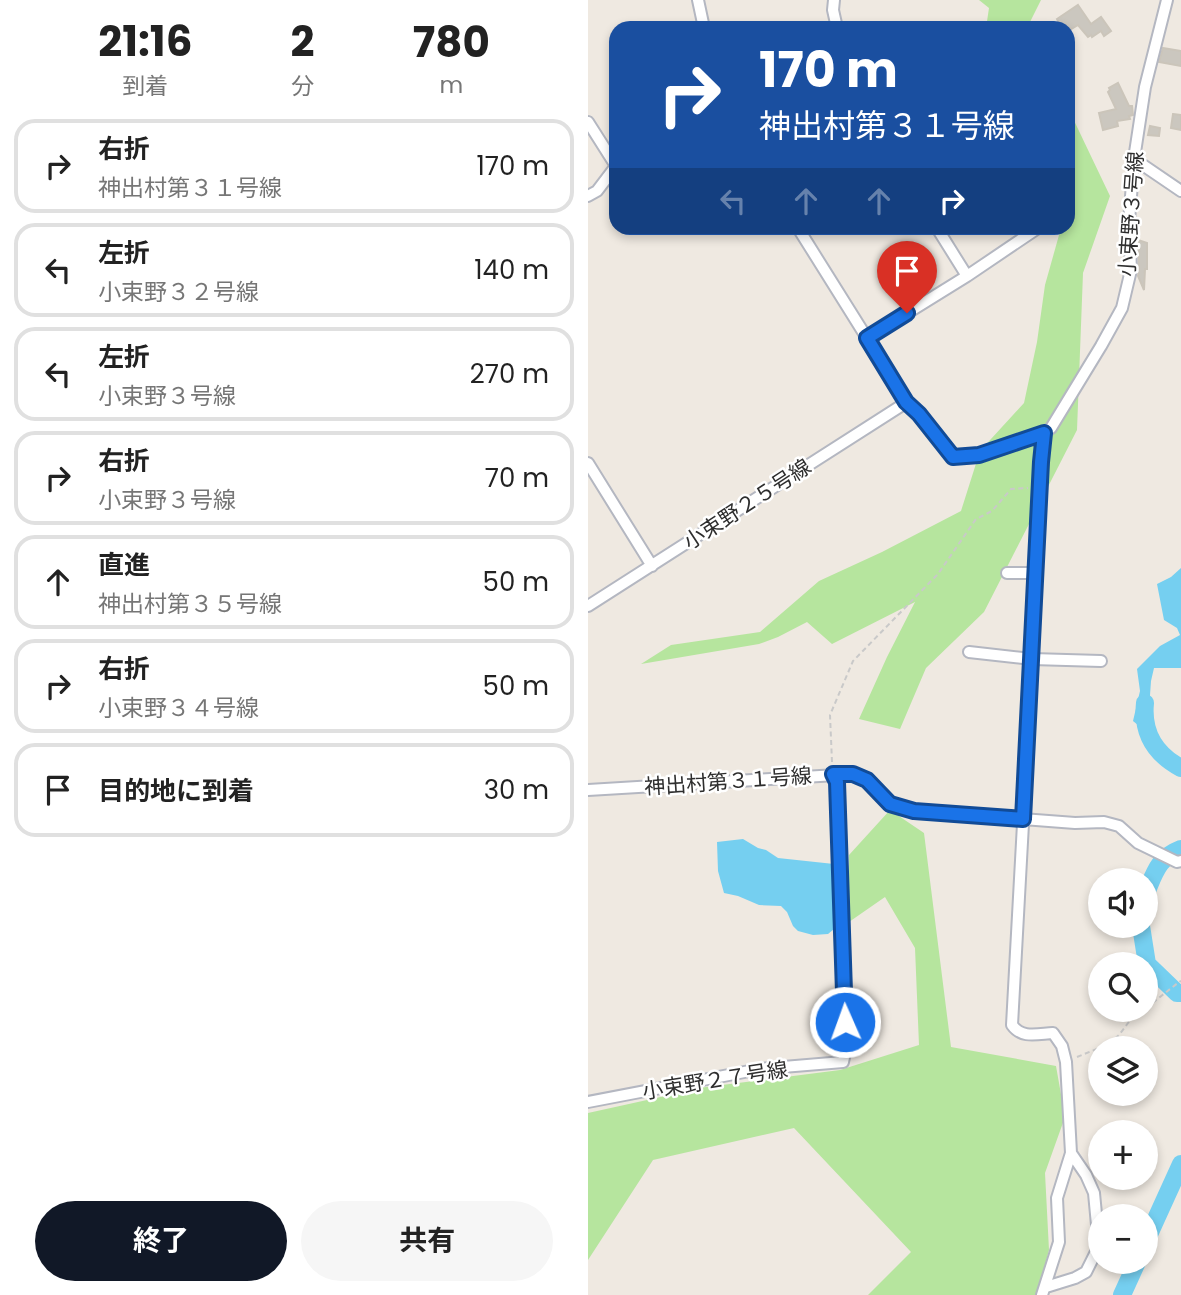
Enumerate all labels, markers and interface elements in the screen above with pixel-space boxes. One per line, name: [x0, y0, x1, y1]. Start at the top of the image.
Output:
text: 21:16: [98, 12, 192, 71]
text: 2: [291, 12, 315, 71]
text: 780: [413, 13, 490, 72]
text: 170 m: [759, 36, 898, 104]
icon: right: [644, 49, 735, 140]
text: m: [439, 69, 463, 101]
text: 到着: [122, 70, 168, 102]
text: 分: [291, 70, 314, 102]
text: 神出村第３１号線: [759, 103, 1015, 148]
text: 右折: [98, 131, 150, 167]
icon: right: [39, 147, 77, 185]
text: 170 m: [476, 148, 549, 184]
street label: 小束野３号線: [1112, 150, 1150, 278]
text: 神出村第３１号線: [98, 172, 282, 204]
icon: left: [714, 182, 752, 220]
icon: ahead: [787, 182, 825, 220]
icon: ahead: [860, 182, 898, 220]
icon: right: [933, 182, 971, 220]
text: 左折: [98, 235, 150, 271]
pin: [877, 241, 937, 313]
icon: left: [39, 251, 77, 289]
text: 140 m: [474, 252, 549, 288]
icon: arrive: [888, 252, 926, 290]
text: 小束野３２号線: [98, 276, 259, 308]
text: 左折: [98, 339, 150, 375]
icon: left: [39, 355, 77, 393]
text: 270 m: [470, 356, 549, 392]
text: 小束野３号線: [98, 380, 236, 412]
text: 右折: [98, 443, 150, 479]
street label: 小束野２５号線: [677, 452, 817, 556]
icon: right: [39, 459, 77, 497]
text: 70 m: [485, 460, 549, 496]
text: 小束野３号線: [98, 484, 236, 516]
text: 直進: [98, 547, 150, 583]
icon: ahead: [39, 563, 77, 601]
text: 50 m: [483, 564, 549, 600]
text: 神出村第３５号線: [98, 588, 282, 620]
text: 右折: [98, 651, 150, 687]
icon: right: [39, 667, 77, 705]
text: 50 m: [483, 668, 549, 704]
text: 小束野３４号線: [98, 692, 259, 724]
street label: 神出村第３１号線: [643, 761, 813, 801]
icon: arrive: [39, 771, 77, 809]
text: 30 m: [484, 772, 549, 808]
text: 目的地に到着: [98, 773, 254, 809]
map controls: [1088, 868, 1158, 1274]
button: sound: [1088, 868, 1158, 938]
button: search: [1088, 952, 1158, 1022]
position arrow: [808, 985, 882, 1059]
button: layers: [1088, 1036, 1158, 1106]
street label: 小束野２７号線: [640, 1054, 790, 1106]
button: +: [1088, 1120, 1158, 1190]
button: 終了: [35, 1201, 287, 1281]
button: 共有: [301, 1201, 553, 1281]
button: −: [1088, 1204, 1158, 1274]

